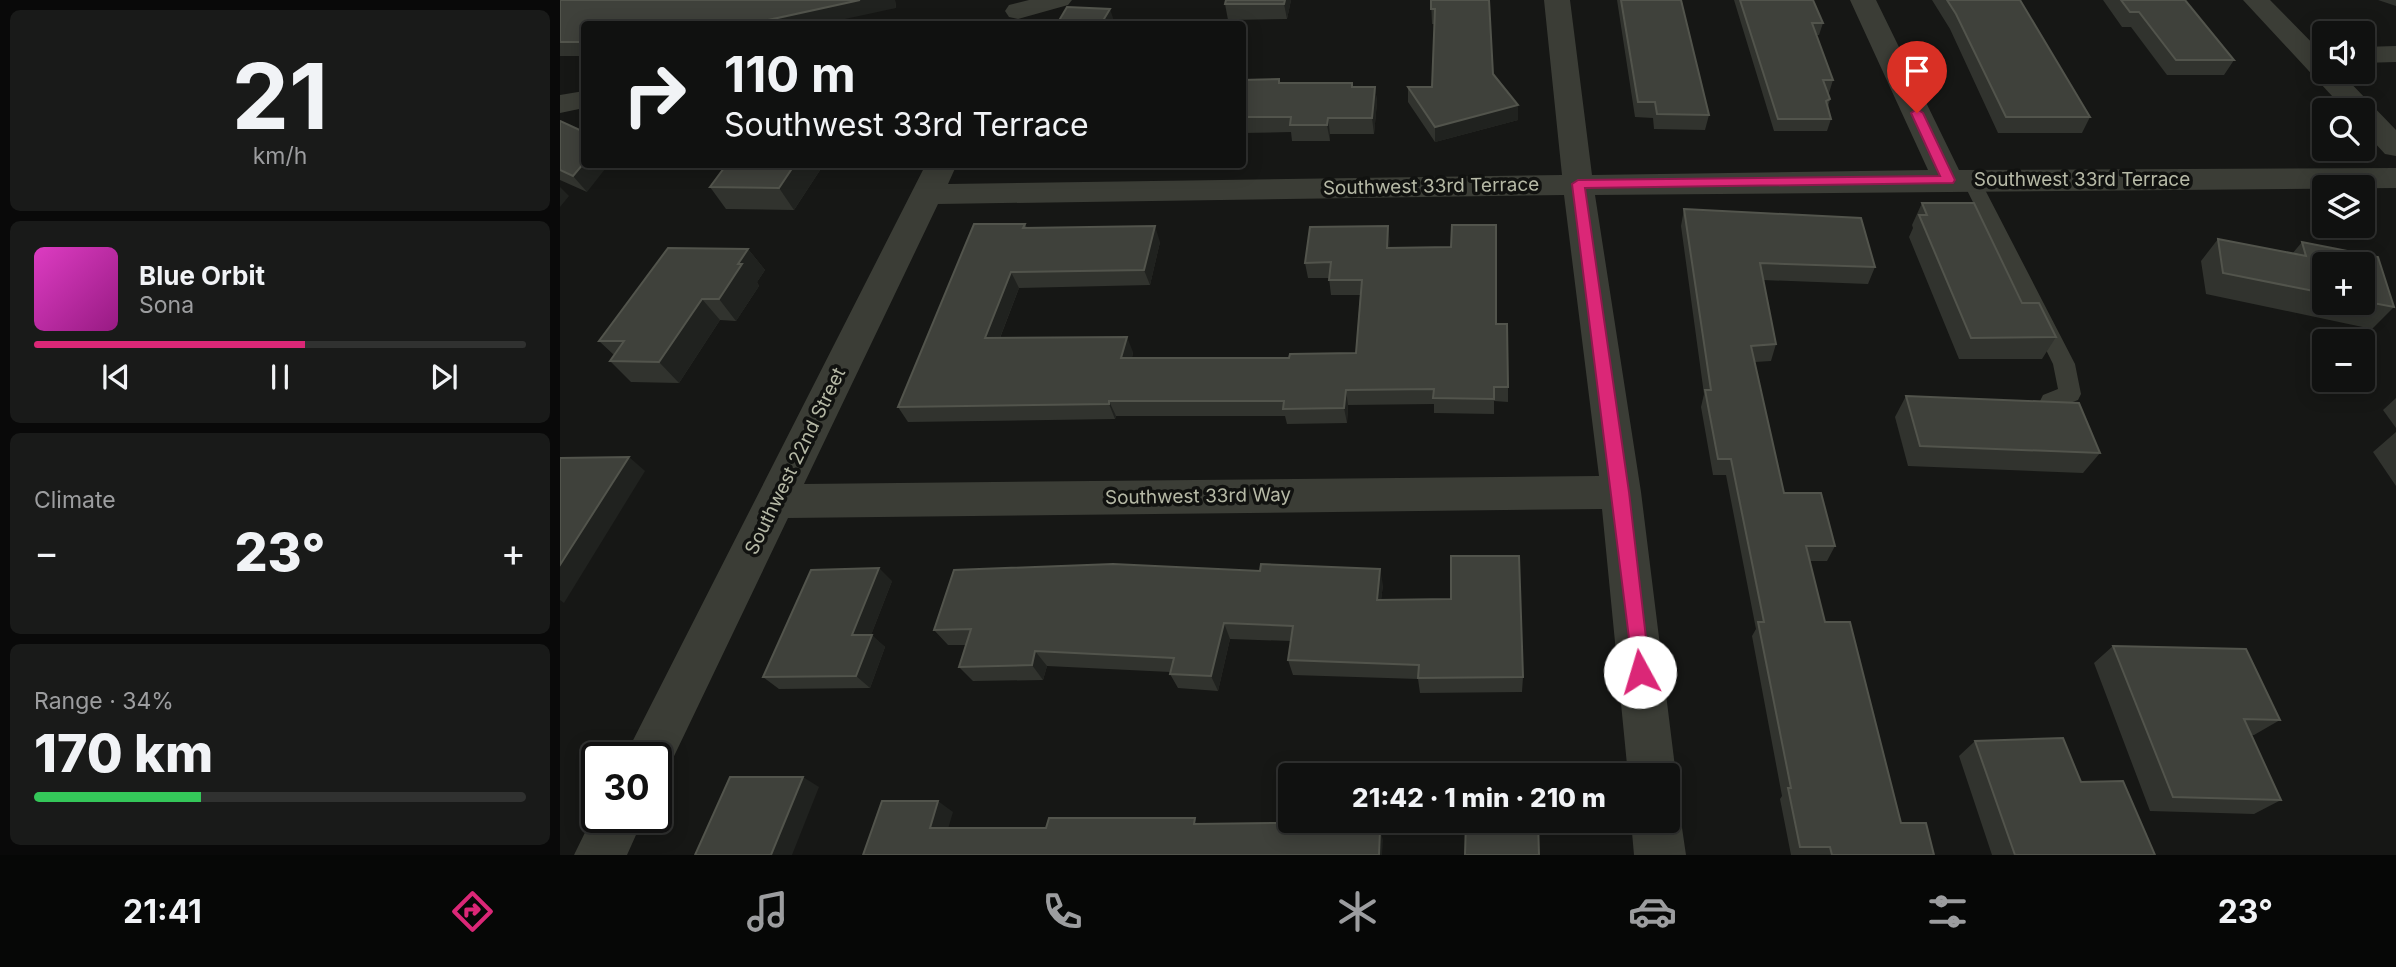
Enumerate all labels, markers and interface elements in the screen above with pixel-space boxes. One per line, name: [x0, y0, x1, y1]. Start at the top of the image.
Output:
map controls: [2312, 21, 2375, 392]
button: sound: [2312, 21, 2375, 84]
text: 21: [232, 41, 328, 151]
pin: [1887, 41, 1947, 113]
text: 110 m: [724, 45, 856, 104]
icon: right: [609, 49, 700, 140]
icon: arrive: [1898, 52, 1936, 90]
button: search: [2312, 98, 2375, 161]
text: Southwest 33rd Terrace: [724, 105, 1089, 144]
text: km/h: [253, 142, 307, 170]
street label: Southwest 33rd Terrace: [1974, 168, 2190, 191]
street label: Southwest 33rd Terrace: [1323, 173, 1539, 199]
button: layers: [2312, 175, 2375, 238]
button: +: [2312, 252, 2375, 315]
text: Blue Orbit: [139, 260, 265, 291]
text: Sona: [139, 291, 194, 319]
button: −: [2312, 329, 2375, 392]
icon: previous: [97, 358, 135, 396]
icon: pause: [261, 358, 299, 396]
icon: next: [425, 358, 463, 396]
street label: Southwest 22nd Street: [740, 364, 850, 558]
street label: Southwest 33rd Way: [1105, 483, 1292, 509]
text: Climate: [34, 486, 116, 514]
text: 23°: [234, 521, 326, 584]
text: −: [34, 529, 59, 575]
text: +: [501, 529, 526, 575]
position arrow: [1603, 635, 1677, 709]
text: Range · 34%: [34, 687, 174, 715]
text: 170 km: [34, 722, 213, 785]
speed limit sign: 30: [581, 742, 672, 833]
text: 21:42 · 1 min · 210 m: [1352, 782, 1606, 813]
icon: directions: [448, 887, 497, 936]
icon: music: [743, 887, 792, 936]
icon: phone: [1038, 887, 1087, 936]
icon: climate: [1333, 887, 1382, 936]
icon: car: [1628, 887, 1677, 936]
icon: filters: [1923, 887, 1972, 936]
text: 21:41: [123, 892, 202, 931]
text: 23°: [2218, 892, 2273, 931]

